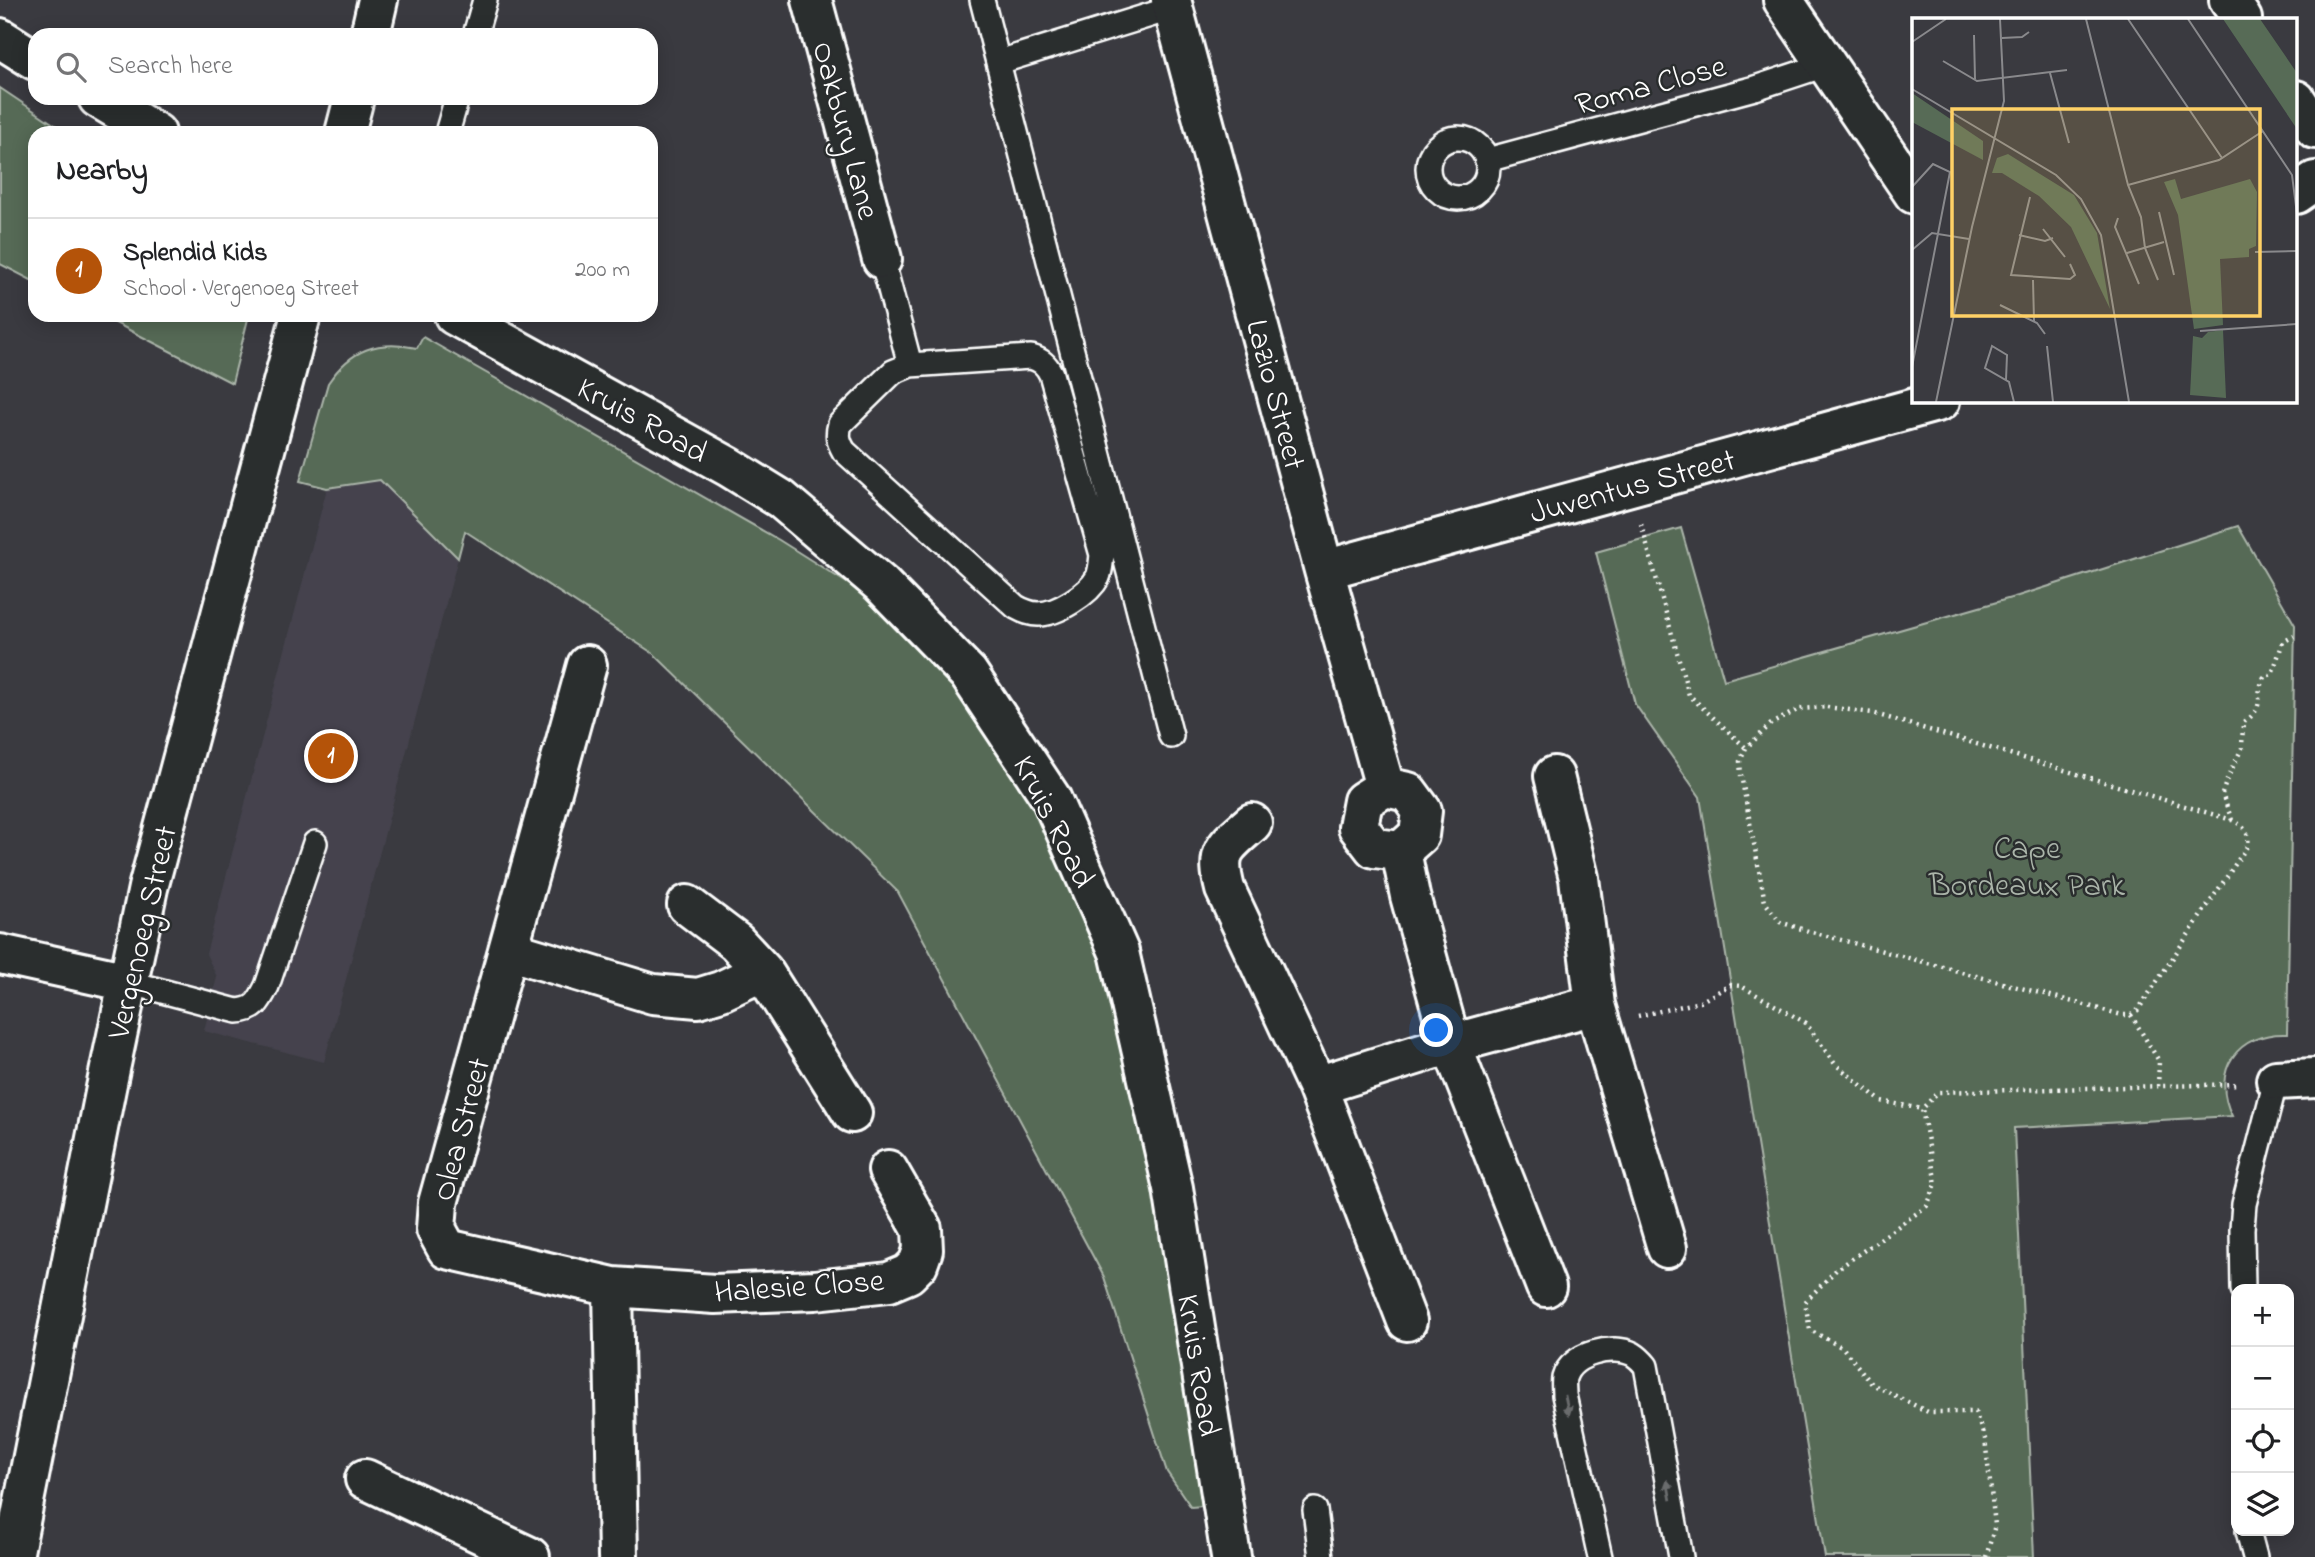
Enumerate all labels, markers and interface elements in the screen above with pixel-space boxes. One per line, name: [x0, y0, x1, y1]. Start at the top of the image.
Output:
inset map: [1912, 18, 2298, 402]
search box: [28, 28, 658, 105]
street label: Oakbury Lane: [797, 37, 890, 226]
street label: Roma Close: [1570, 44, 1732, 130]
icon: search: [52, 48, 90, 86]
text: Search here: [108, 48, 233, 86]
text: Nearby: [56, 150, 148, 194]
text: Splendid Kids: [123, 235, 267, 273]
text: 1: [75, 254, 83, 287]
text: 200 m: [575, 254, 630, 287]
text: School · Vergenoeg Street: [123, 273, 359, 306]
street label: Lazio Street: [1231, 315, 1316, 475]
street label: Kruis Road: [567, 367, 715, 477]
street label: Juventus Street: [1525, 438, 1741, 538]
pin: 1: [308, 730, 354, 782]
street label: Kruis Road: [998, 748, 1105, 897]
street label: Vergenoeg Street: [97, 821, 192, 1045]
park label: Cape Bordeaux Park: [1928, 827, 2126, 911]
your location: [1419, 1013, 1453, 1047]
street label: Olea Street: [422, 1053, 505, 1207]
street label: Halesie Close: [713, 1259, 886, 1318]
map controls: [2231, 1284, 2294, 1536]
button: +: [2231, 1284, 2294, 1347]
street label: Kruis Road: [1162, 1291, 1231, 1440]
button: −: [2231, 1347, 2294, 1410]
one-way arrow: [1561, 1394, 1572, 1416]
button: locate: [2231, 1410, 2294, 1473]
button: layers: [2231, 1473, 2294, 1536]
one-way arrow: [1663, 1479, 1674, 1501]

